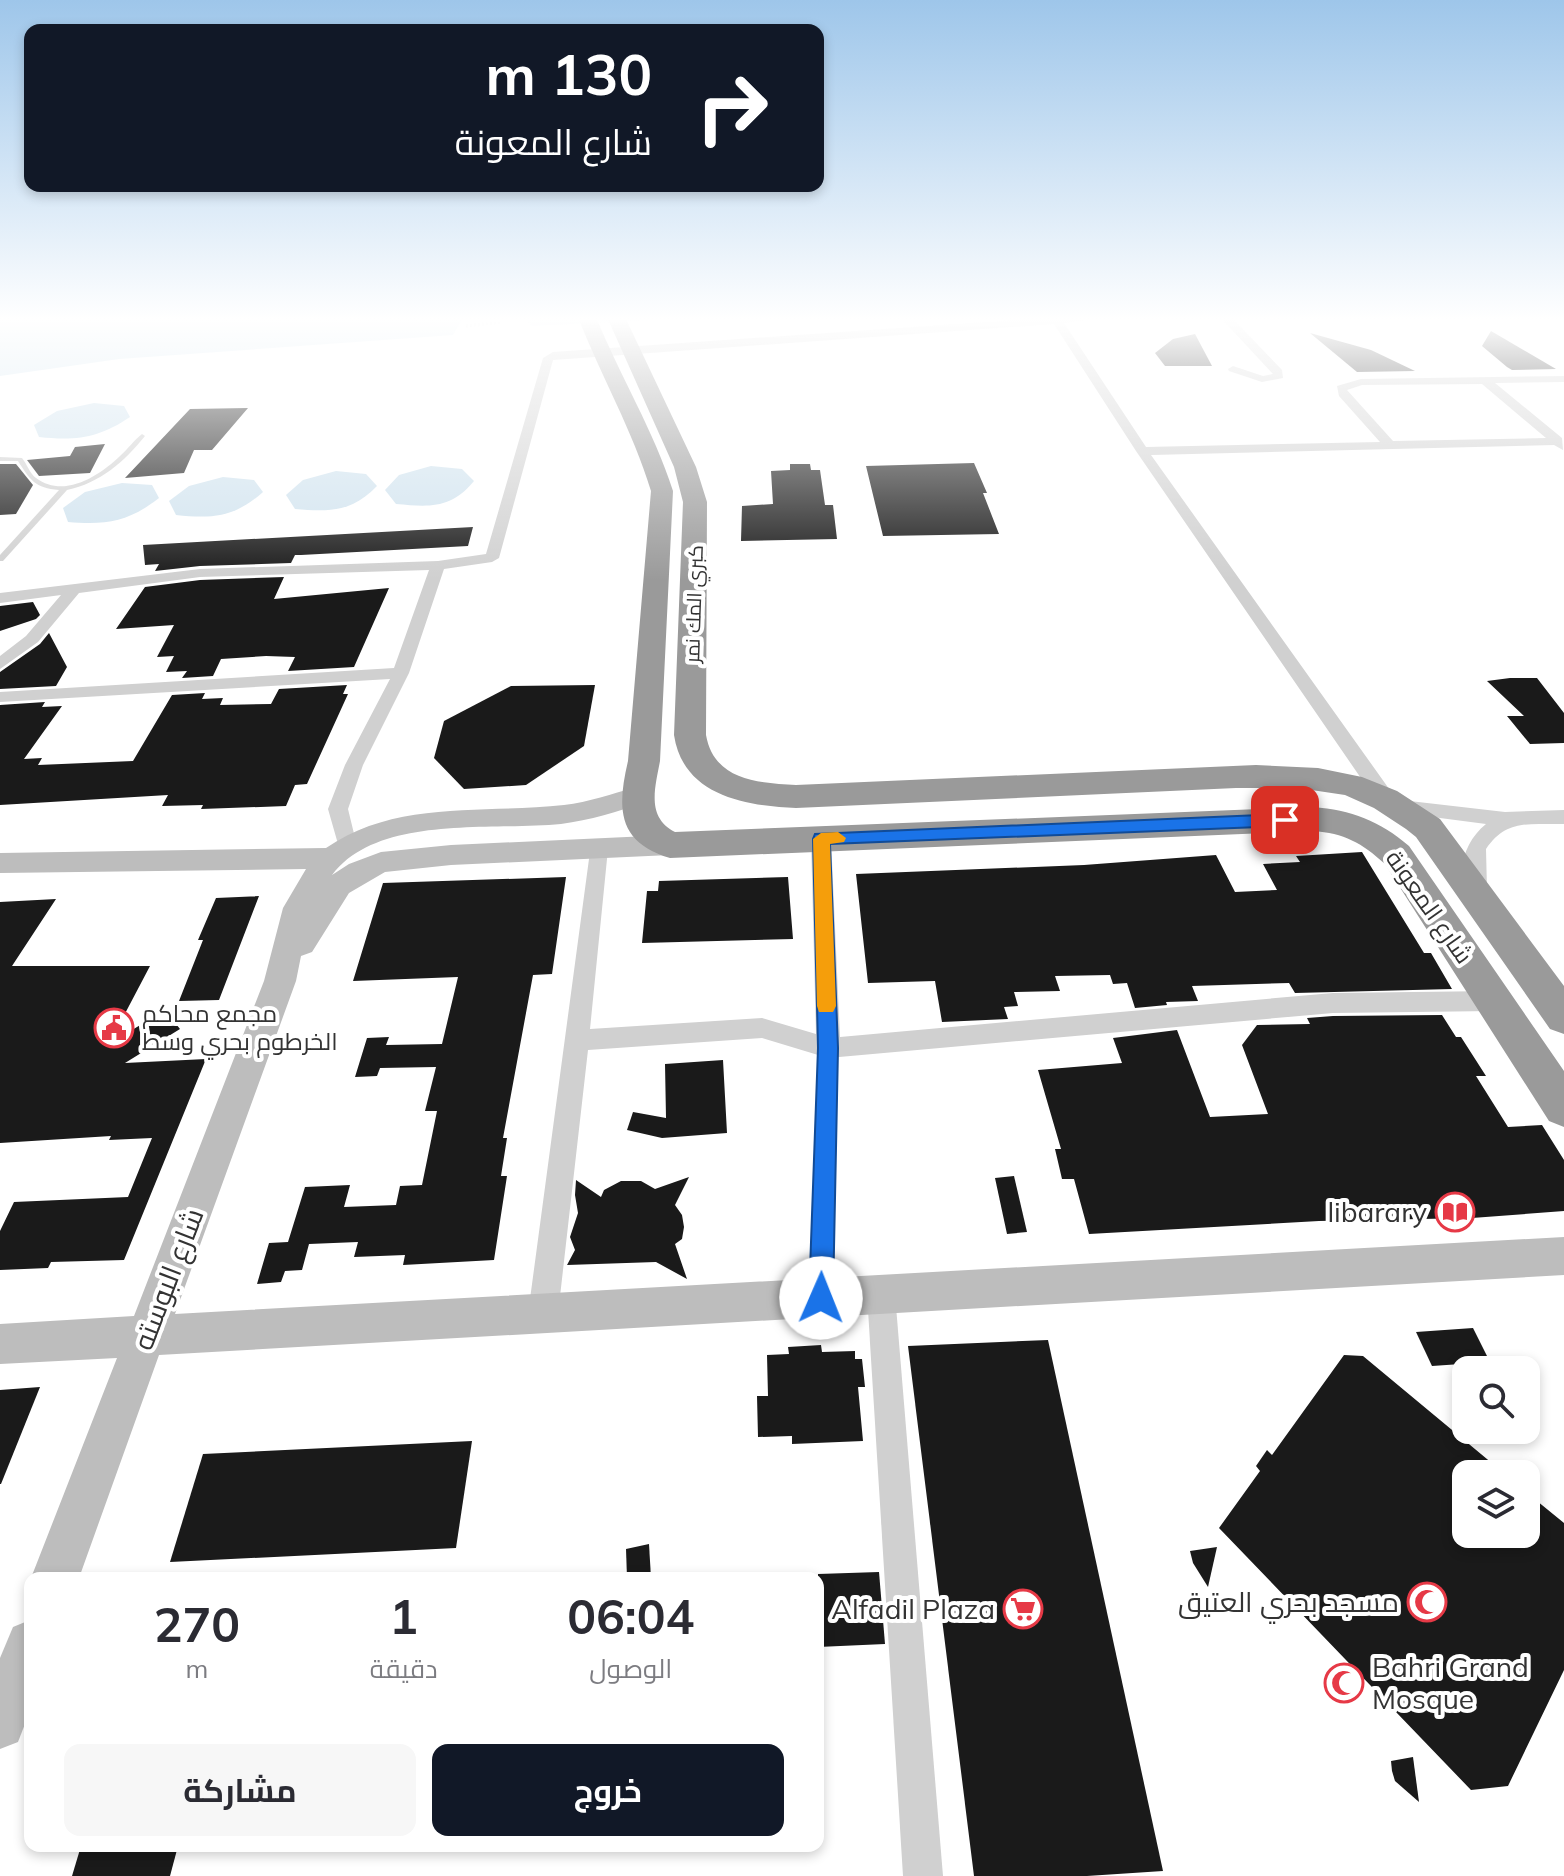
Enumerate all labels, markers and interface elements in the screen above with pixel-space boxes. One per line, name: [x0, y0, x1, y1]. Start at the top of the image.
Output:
text: 130 m: [485, 39, 652, 109]
icon: right: [680, 56, 784, 160]
text: شارع المعونة: [455, 119, 652, 164]
street label: كبري المك نمر: [679, 544, 712, 665]
pin: [1251, 786, 1319, 854]
icon: arrive: [1263, 798, 1307, 842]
street label: شارع المعونة: [1378, 844, 1480, 970]
place label: مجمع محاكم الخرطوم بحري وسط: [142, 998, 338, 1060]
public building icon: مجمع محاكم الخرطوم بحري وسط: [93, 1007, 135, 1049]
library icon: libarary: [1434, 1191, 1476, 1233]
place label: libarary: [1327, 1194, 1427, 1229]
street label: شارع البوسته: [125, 1203, 212, 1355]
position arrow: [779, 1256, 863, 1340]
map controls: [1452, 1356, 1540, 1548]
button: search: [1452, 1356, 1540, 1444]
button: layers: [1452, 1460, 1540, 1548]
mosque icon: مسجد بحري العتيق: [1406, 1581, 1448, 1623]
place label: مسجد بحري العتيق: [1178, 1584, 1399, 1624]
text: 1: [389, 1586, 418, 1646]
text: 06:04: [567, 1586, 694, 1646]
supermarket icon: Alfadil Plaza: [1002, 1588, 1044, 1630]
place label: Alfadil Plaza: [831, 1591, 995, 1626]
text: 270: [154, 1594, 240, 1654]
place label: Bahri Grand Mosque: [1372, 1649, 1529, 1716]
text: m: [186, 1652, 208, 1685]
text: دقيقة: [370, 1652, 437, 1685]
text: الوصول: [589, 1652, 672, 1685]
mosque icon: Bahri Grand Mosque: [1323, 1662, 1365, 1704]
button: مشاركة: [64, 1744, 416, 1836]
button: خروج: [432, 1744, 784, 1836]

